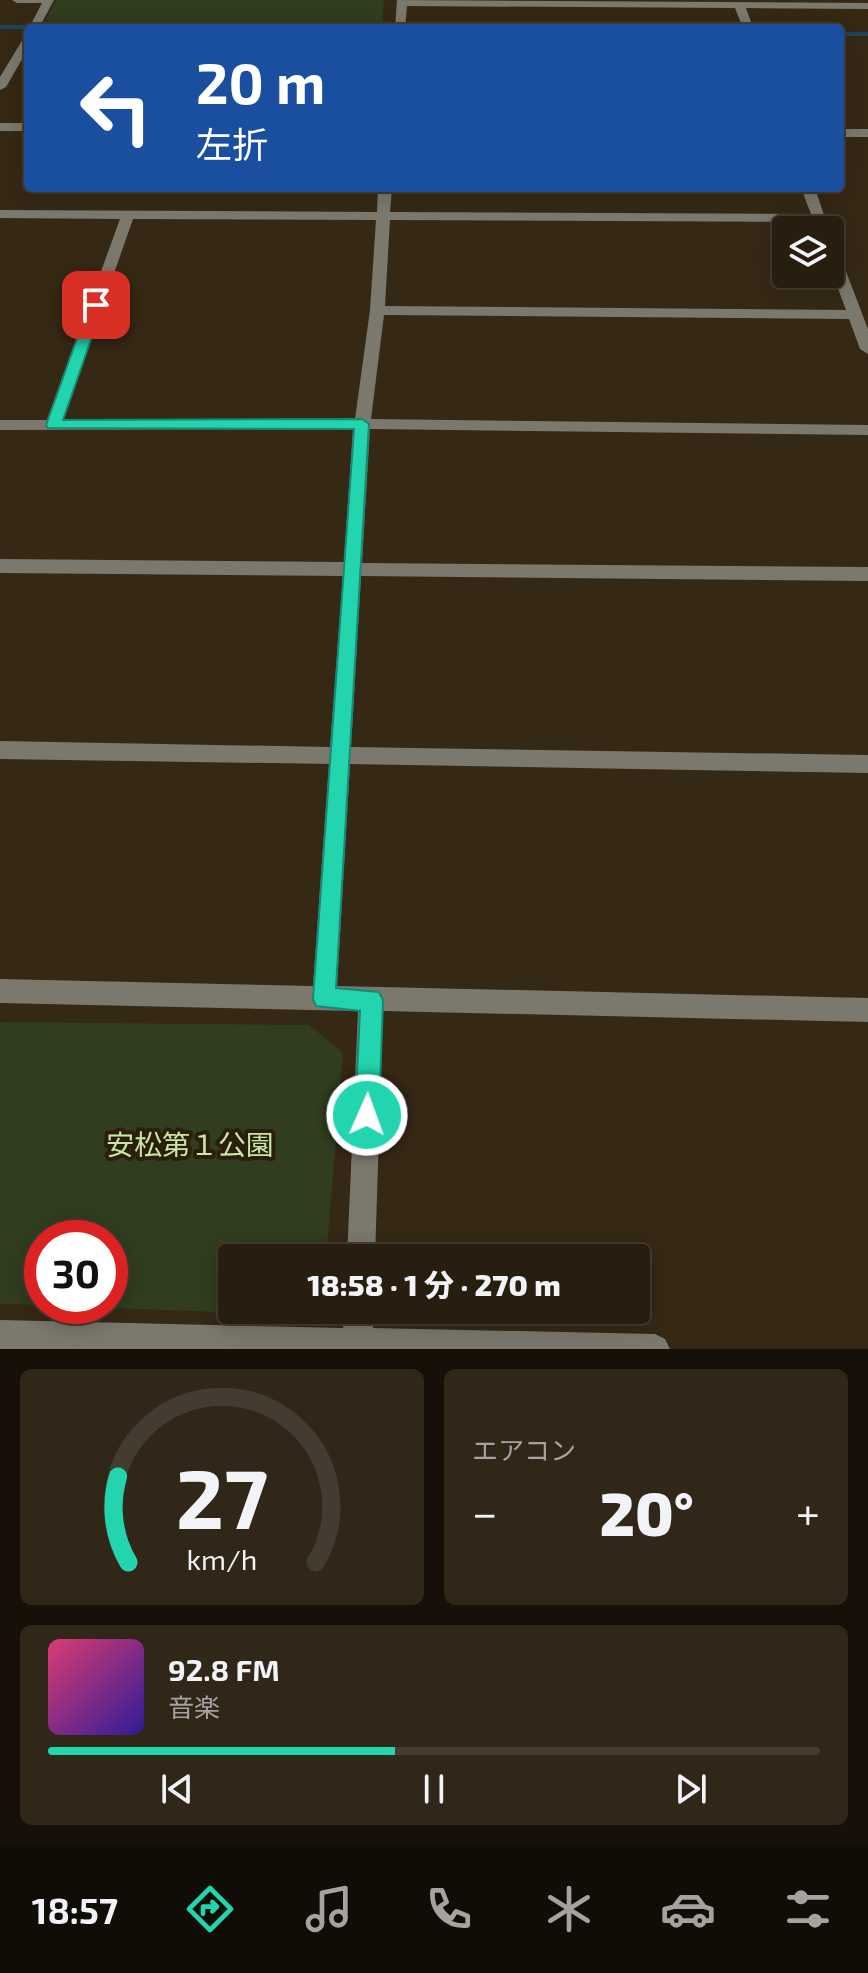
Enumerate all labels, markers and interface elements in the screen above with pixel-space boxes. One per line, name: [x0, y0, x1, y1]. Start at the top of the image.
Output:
text: 20 m: [196, 48, 325, 115]
icon: left: [64, 56, 168, 160]
text: 左折: [196, 122, 268, 165]
map controls: [772, 216, 844, 288]
button: layers: [772, 216, 844, 288]
pin: [62, 271, 130, 339]
icon: arrive: [74, 283, 118, 327]
position arrow: [325, 1073, 409, 1157]
park label: 安松第１公園: [106, 1127, 274, 1161]
speed limit sign: 30: [24, 1220, 128, 1324]
text: 18:58 · 1 分 · 270 m: [307, 1266, 561, 1302]
text: エアコン: [472, 1434, 576, 1465]
text: 27: [176, 1446, 268, 1546]
text: 20°: [600, 1476, 694, 1548]
text: −: [472, 1485, 498, 1538]
text: +: [796, 1485, 820, 1538]
text: km/h: [187, 1541, 257, 1576]
text: 92.8 FM: [168, 1651, 280, 1687]
text: 音楽: [168, 1691, 220, 1722]
icon: previous: [155, 1767, 199, 1811]
icon: pause: [412, 1767, 456, 1811]
icon: next: [669, 1767, 713, 1811]
icon: directions: [182, 1881, 238, 1937]
icon: music: [301, 1881, 357, 1937]
icon: phone: [421, 1881, 477, 1937]
icon: climate: [541, 1881, 597, 1937]
icon: car: [660, 1881, 716, 1937]
icon: filters: [780, 1881, 836, 1937]
text: 18:57: [32, 1888, 118, 1931]

